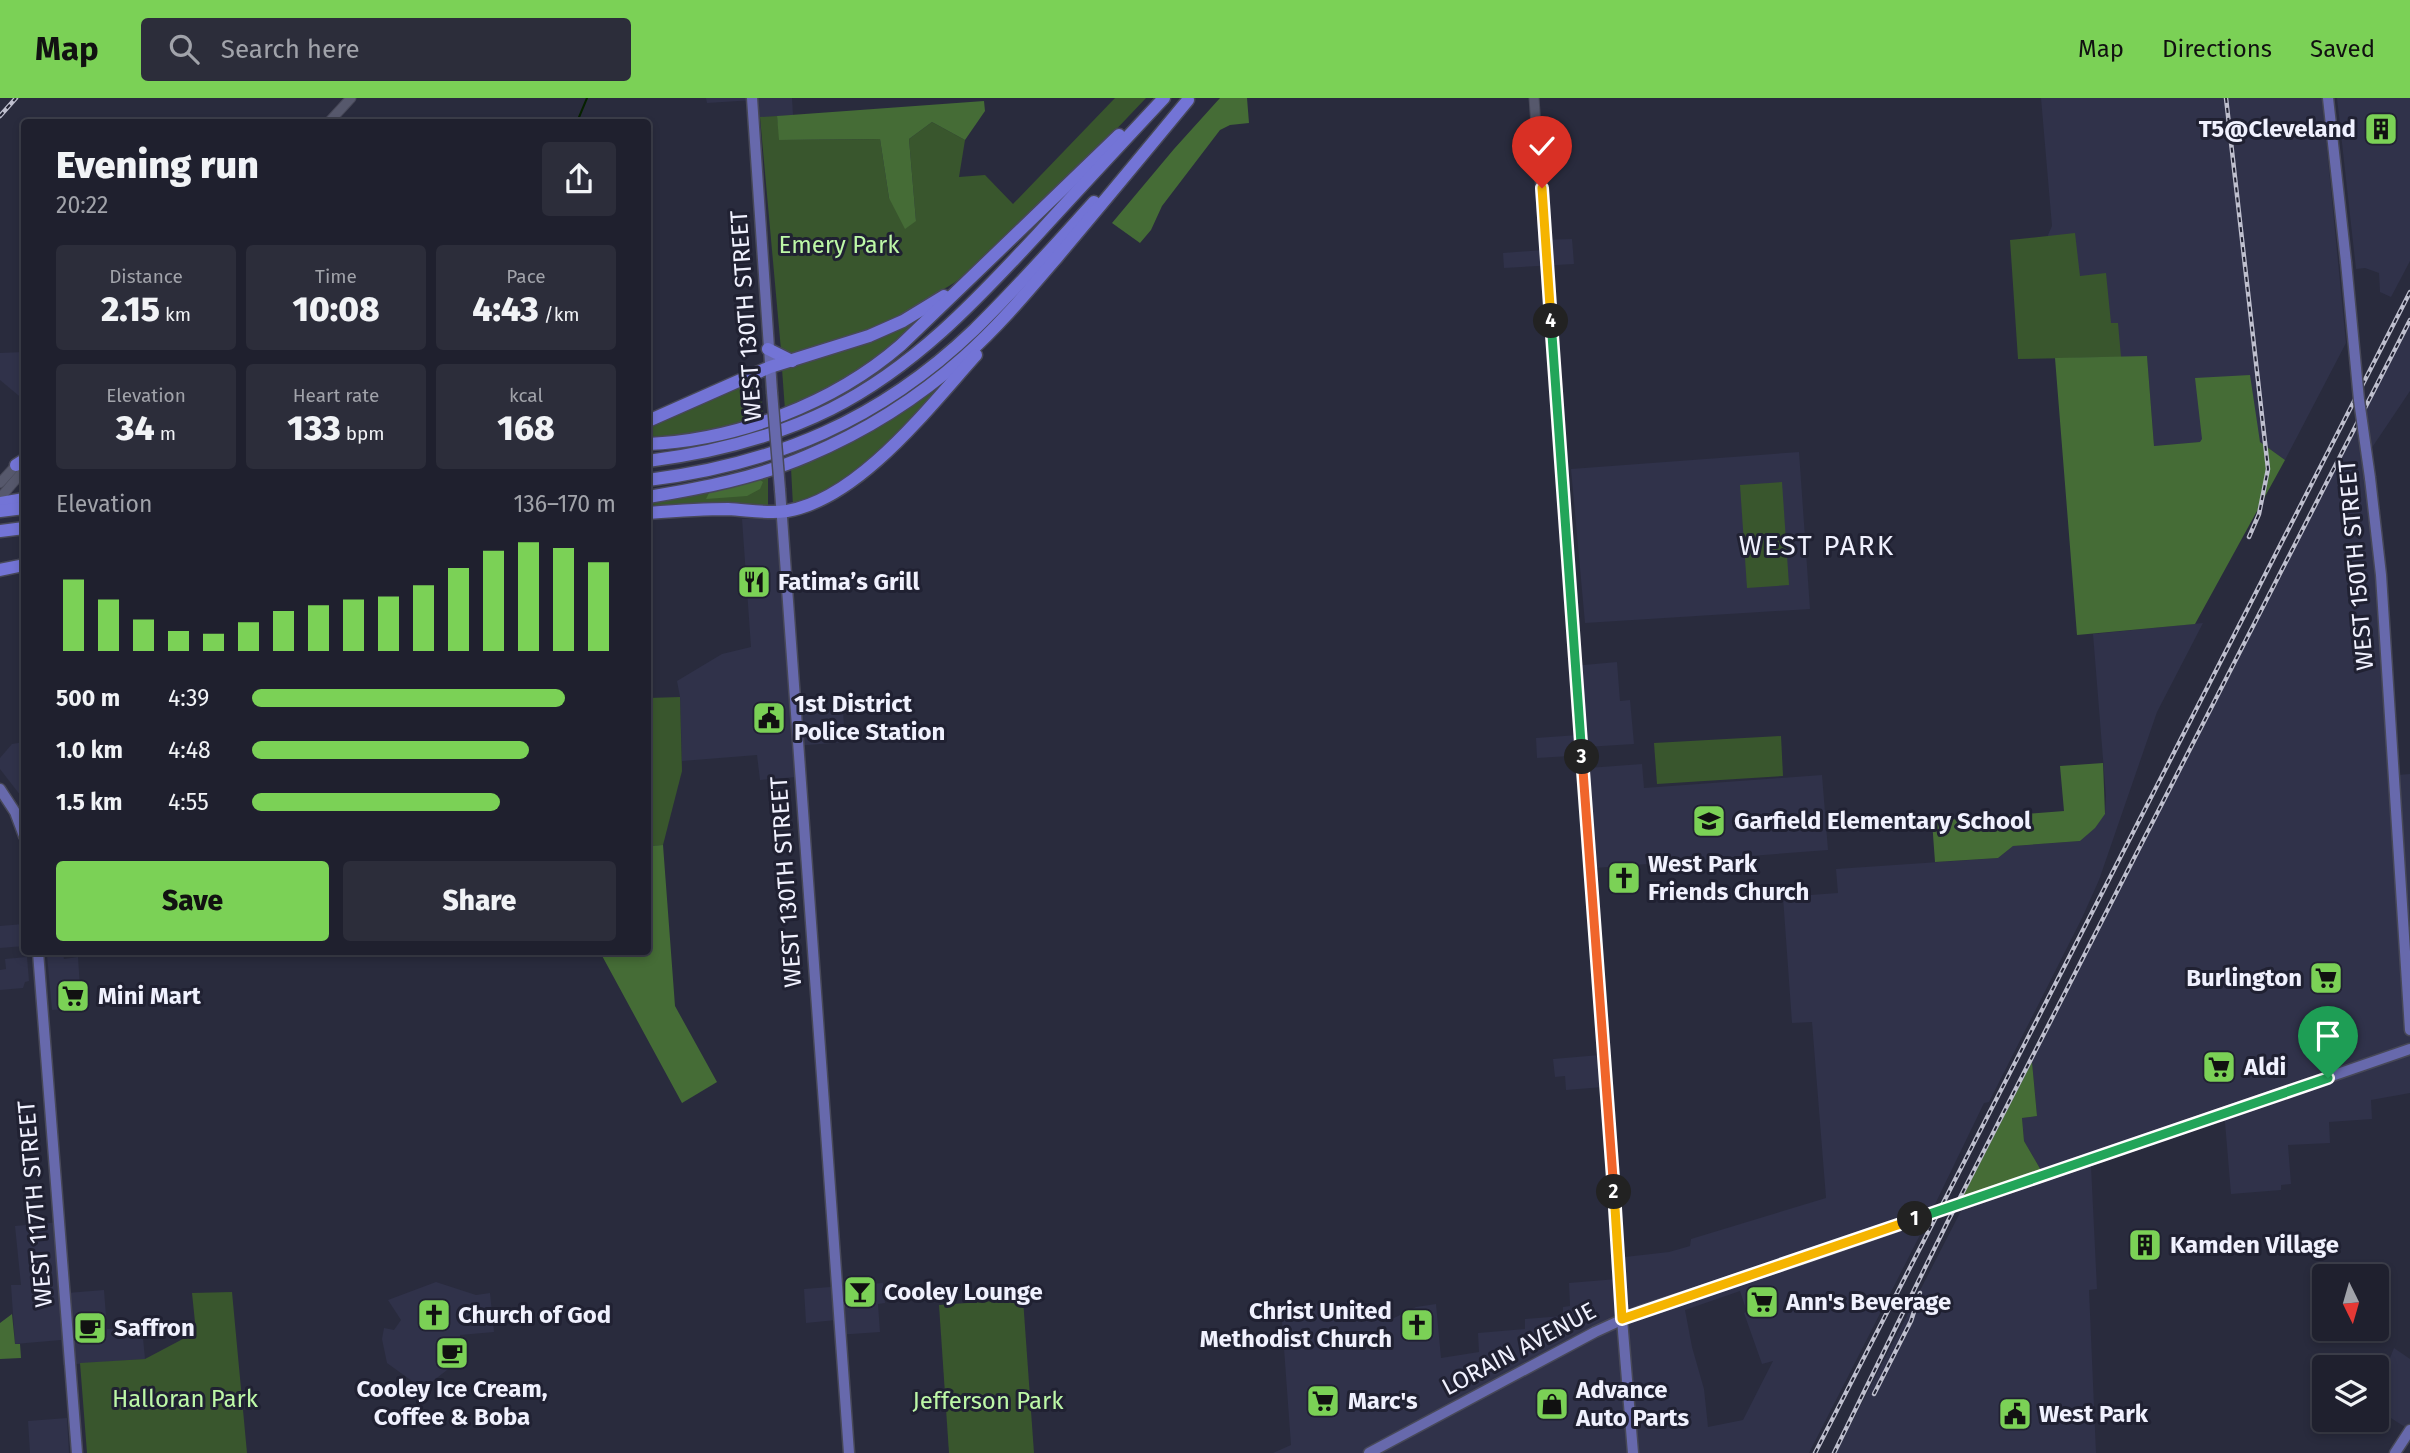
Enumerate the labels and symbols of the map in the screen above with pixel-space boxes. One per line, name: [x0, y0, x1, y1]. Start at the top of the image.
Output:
building icon: T5@Cleveland: [2362, 110, 2400, 148]
place label: T5@Cleveland: [2199, 115, 2356, 143]
pin: [1512, 116, 1572, 188]
street label: WEST 130TH STREET: [725, 209, 767, 422]
park label: Emery Park: [779, 231, 900, 259]
pin: 4: [1534, 304, 1568, 339]
street label: WEST 150TH STREET: [2333, 458, 2379, 672]
district label: WEST PARK: [1739, 529, 1895, 562]
restaurant icon: Fatima’s Grill: [735, 563, 773, 601]
place label: Fatima’s Grill: [778, 568, 920, 596]
place label: 1st District Police Station: [794, 690, 945, 746]
public building icon: 1st District Police Station: [750, 699, 788, 737]
pin: 3: [1564, 740, 1600, 774]
street label: WEST 130TH STREET: [765, 775, 807, 988]
school or university icon: Garfield Elementary School: [1690, 802, 1728, 840]
place label: Garfield Elementary School: [1734, 807, 2032, 835]
place label: West Park Friends Church: [1648, 850, 1809, 906]
church icon: West Park Friends Church: [1605, 859, 1643, 897]
supermarket icon: Burlington: [2307, 959, 2345, 997]
place label: Burlington: [2186, 964, 2302, 992]
supermarket icon: Mini Mart: [54, 977, 92, 1015]
place label: Mini Mart: [98, 982, 202, 1010]
pin: [2298, 1006, 2358, 1078]
supermarket icon: Aldi: [2200, 1048, 2238, 1086]
place label: Aldi: [2243, 1053, 2286, 1081]
street label: WEST 117TH STREET: [12, 1099, 58, 1309]
pin: 2: [1596, 1174, 1632, 1210]
pin: 1: [1898, 1202, 1932, 1236]
building icon: Kamden Village: [2126, 1226, 2164, 1264]
place label: Kamden Village: [2170, 1231, 2339, 1259]
north arrow: [2312, 1264, 2389, 1340]
bar icon: Cooley Lounge: [841, 1273, 879, 1311]
place label: Cooley Lounge: [884, 1278, 1043, 1306]
supermarket icon: Ann's Beverage: [1743, 1283, 1781, 1321]
place label: Ann's Beverage: [1785, 1288, 1951, 1316]
church icon: Church of God: [415, 1296, 453, 1334]
place label: Christ United Methodist Church: [1200, 1297, 1392, 1353]
street label: LORAIN AVENUE: [1437, 1297, 1601, 1401]
place label: Church of God: [458, 1301, 611, 1329]
church icon: Christ United Methodist Church: [1398, 1306, 1436, 1344]
cafe icon: Saffron: [71, 1309, 109, 1347]
place label: Saffron: [114, 1314, 195, 1342]
cafe icon: Cooley Ice Cream, Coffee & Boba: [433, 1334, 471, 1372]
place label: Cooley Ice Cream, Coffee & Boba: [356, 1375, 548, 1431]
place label: Advance Auto Parts: [1575, 1376, 1690, 1432]
supermarket icon: Marc's: [1304, 1382, 1342, 1420]
park label: Halloran Park: [112, 1385, 259, 1413]
shop icon: Advance Auto Parts: [1533, 1385, 1571, 1423]
park label: Jefferson Park: [912, 1387, 1064, 1415]
place label: Marc's: [1348, 1387, 1418, 1415]
public building icon: West Park: [1996, 1395, 2034, 1433]
place label: West Park: [2039, 1400, 2149, 1428]

